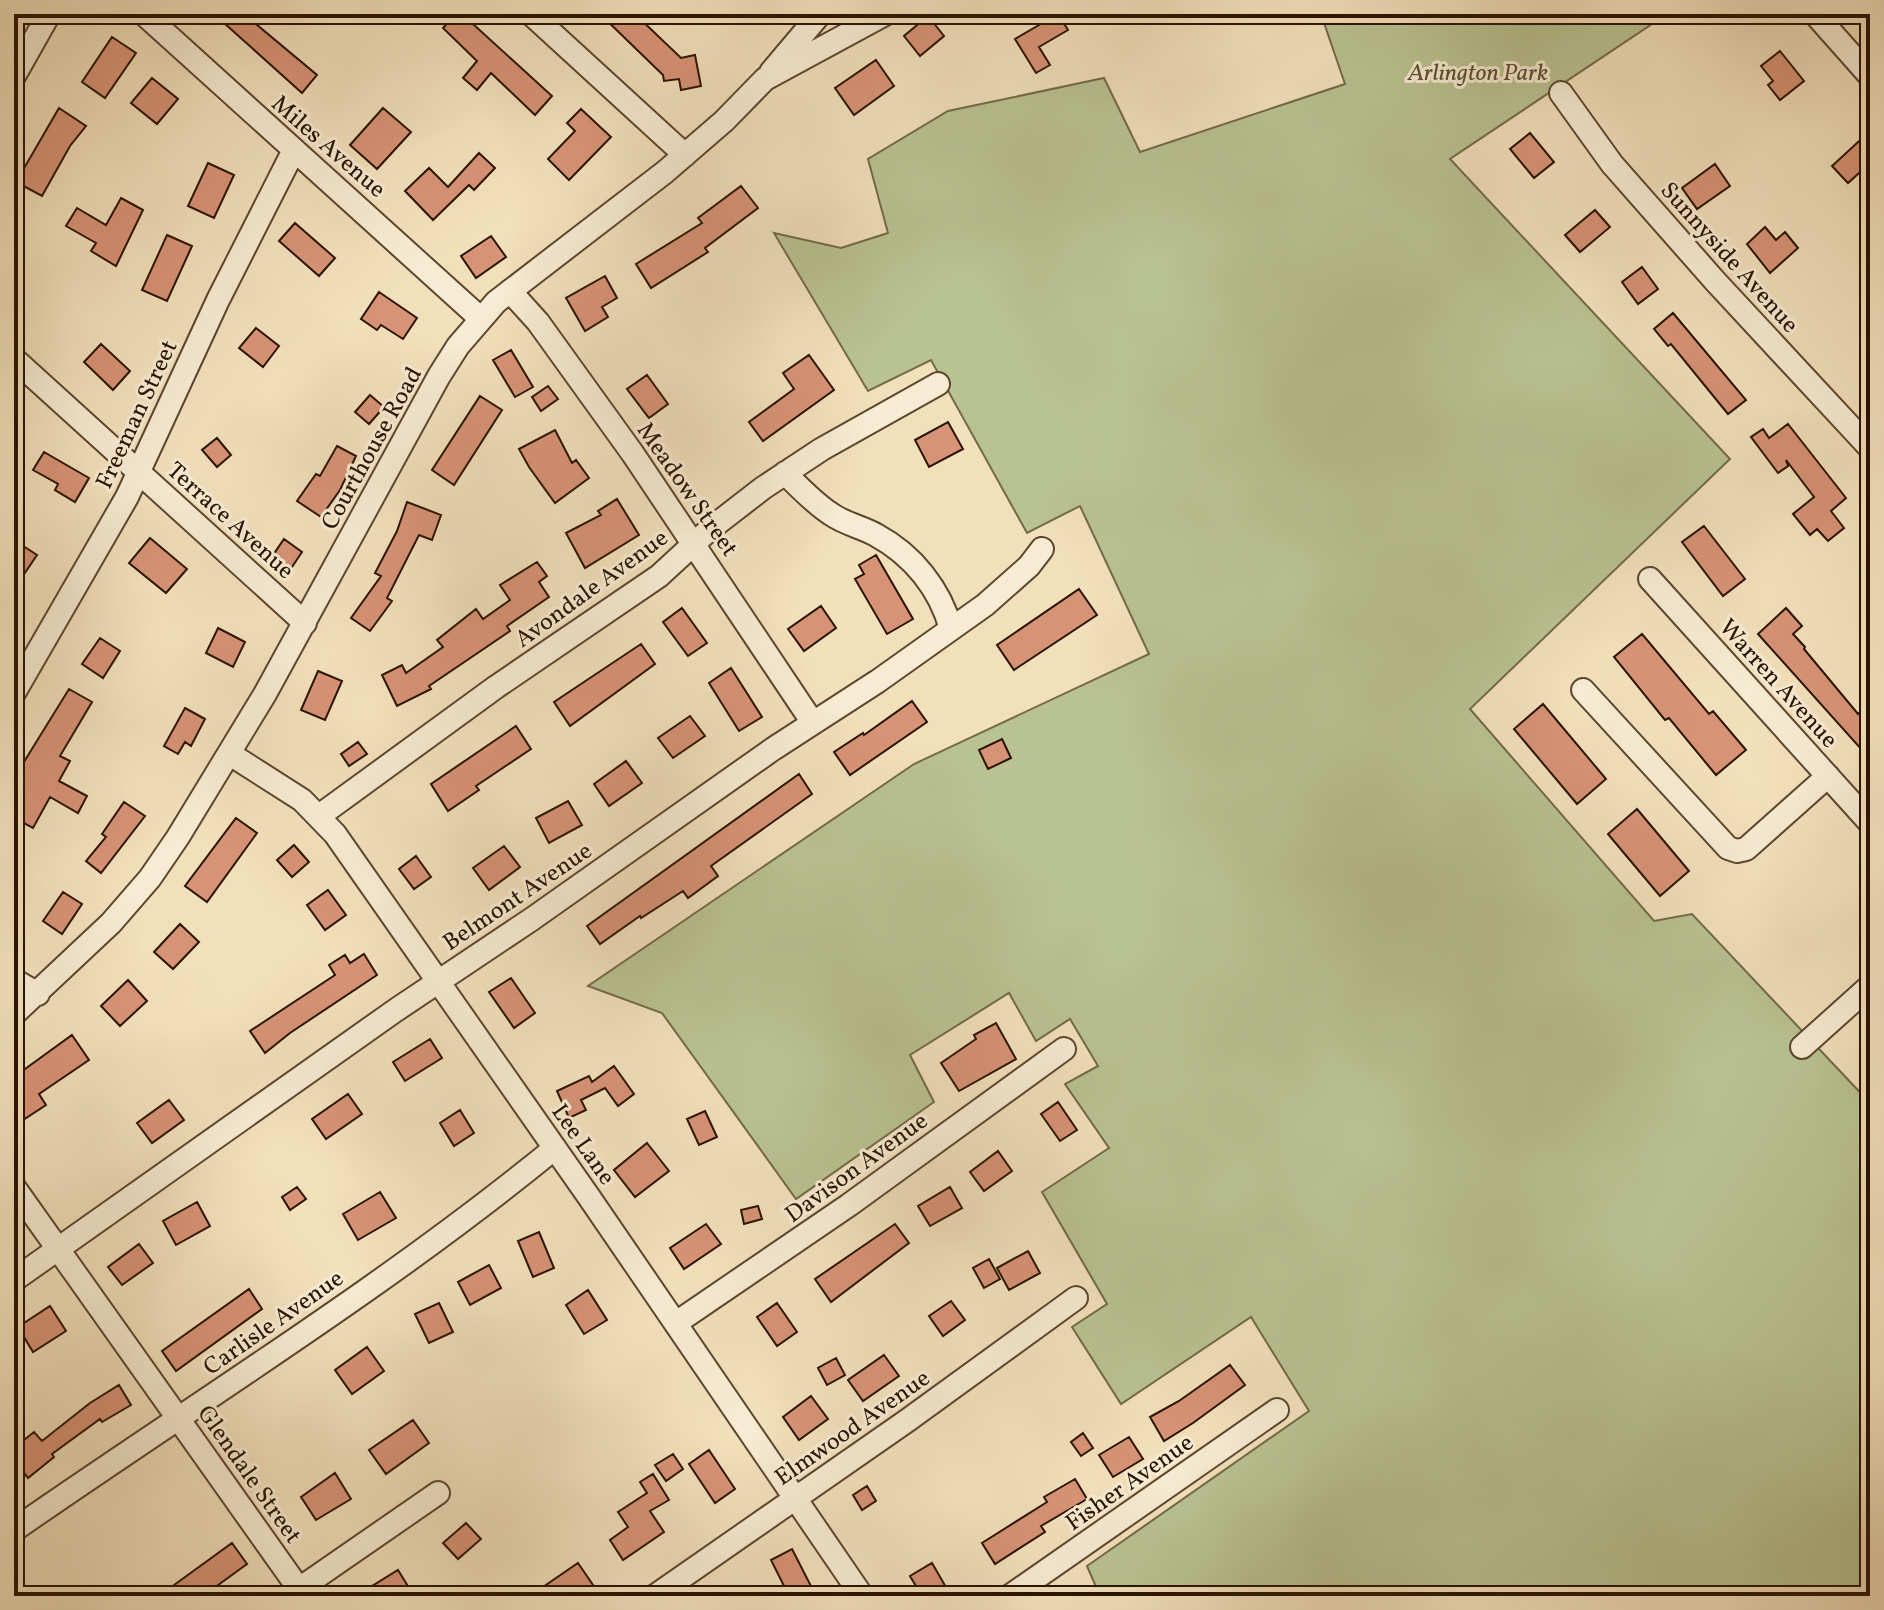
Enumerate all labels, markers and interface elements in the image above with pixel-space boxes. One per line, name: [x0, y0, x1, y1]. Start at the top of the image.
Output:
park label: Arlington Park: [1407, 57, 1548, 91]
street label: Miles Avenue: [263, 88, 392, 207]
street label: Sunnyside Avenue: [1651, 175, 1806, 341]
street label: Freeman Street: [88, 335, 187, 495]
street label: Courthouse Road: [314, 361, 432, 537]
street label: Meadow Street: [627, 416, 745, 564]
street label: Terrace Avenue: [158, 455, 301, 588]
street label: Avondale Avenue: [508, 522, 676, 657]
street label: Warren Avenue: [1710, 612, 1845, 756]
street label: Belmont Avenue: [437, 835, 600, 960]
street label: Lee Lane: [542, 1098, 623, 1193]
street label: Davison Avenue: [779, 1105, 936, 1232]
street label: Carlisle Avenue: [197, 1263, 351, 1385]
street label: Elmwood Avenue: [769, 1362, 938, 1495]
street label: Glendale Street: [188, 1399, 309, 1551]
street label: Fisher Avenue: [1059, 1427, 1201, 1540]

